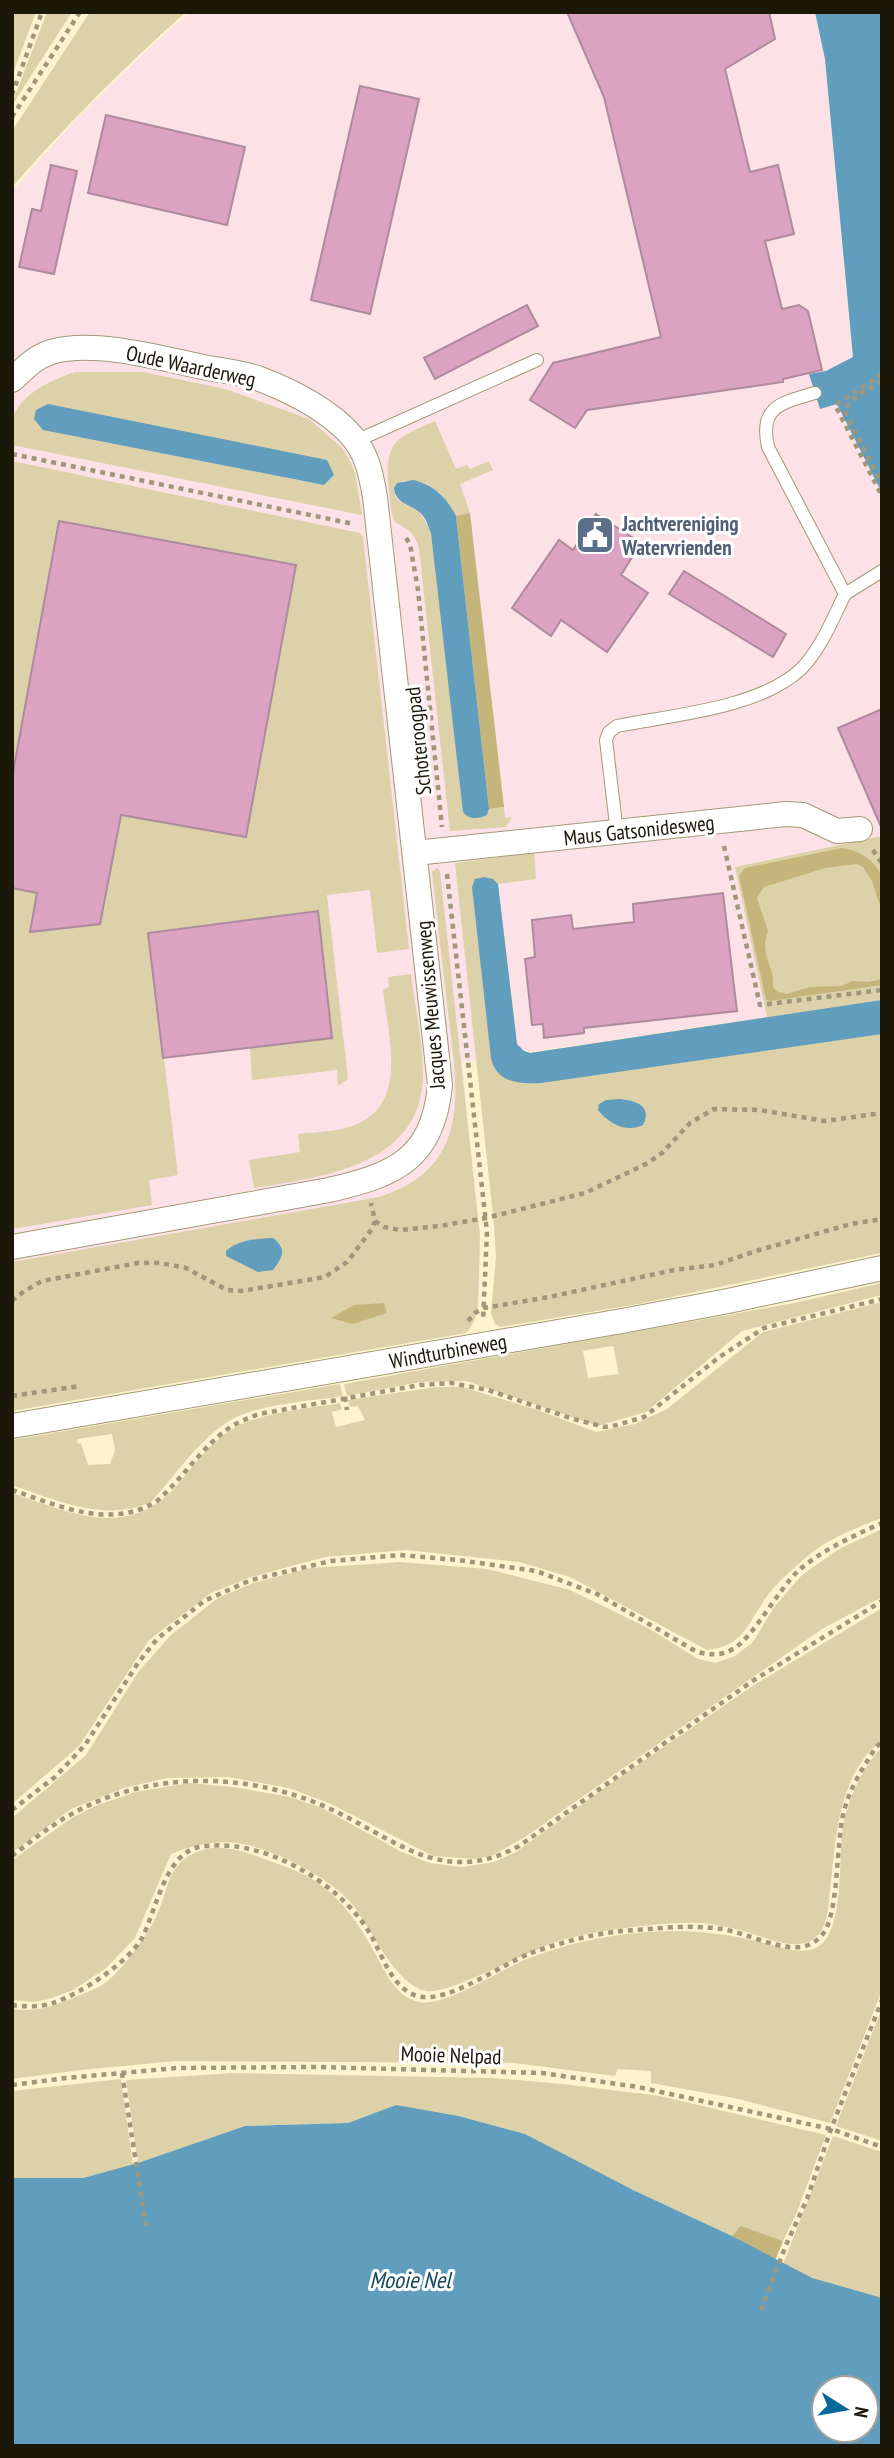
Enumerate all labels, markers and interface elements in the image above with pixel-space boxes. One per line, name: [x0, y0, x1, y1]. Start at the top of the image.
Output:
street label: Oude Waarderweg: [124, 339, 258, 393]
place label: Jachtvereniging Watervrienden: [621, 510, 739, 561]
public building icon: Jachtvereniging Watervrienden: [574, 514, 616, 556]
street label: Schoteroogpad: [399, 686, 437, 796]
street label: Maus Gatsonidesweg: [562, 809, 716, 851]
street label: Jacques Meuwissenweg: [409, 920, 451, 1091]
street label: Windturbineweg: [387, 1327, 509, 1375]
street label: Mooie Nelpad: [400, 2040, 502, 2070]
water label: Mooie Nel: [369, 2265, 453, 2294]
north arrow: [810, 2374, 880, 2444]
text: N: [849, 2405, 874, 2420]

